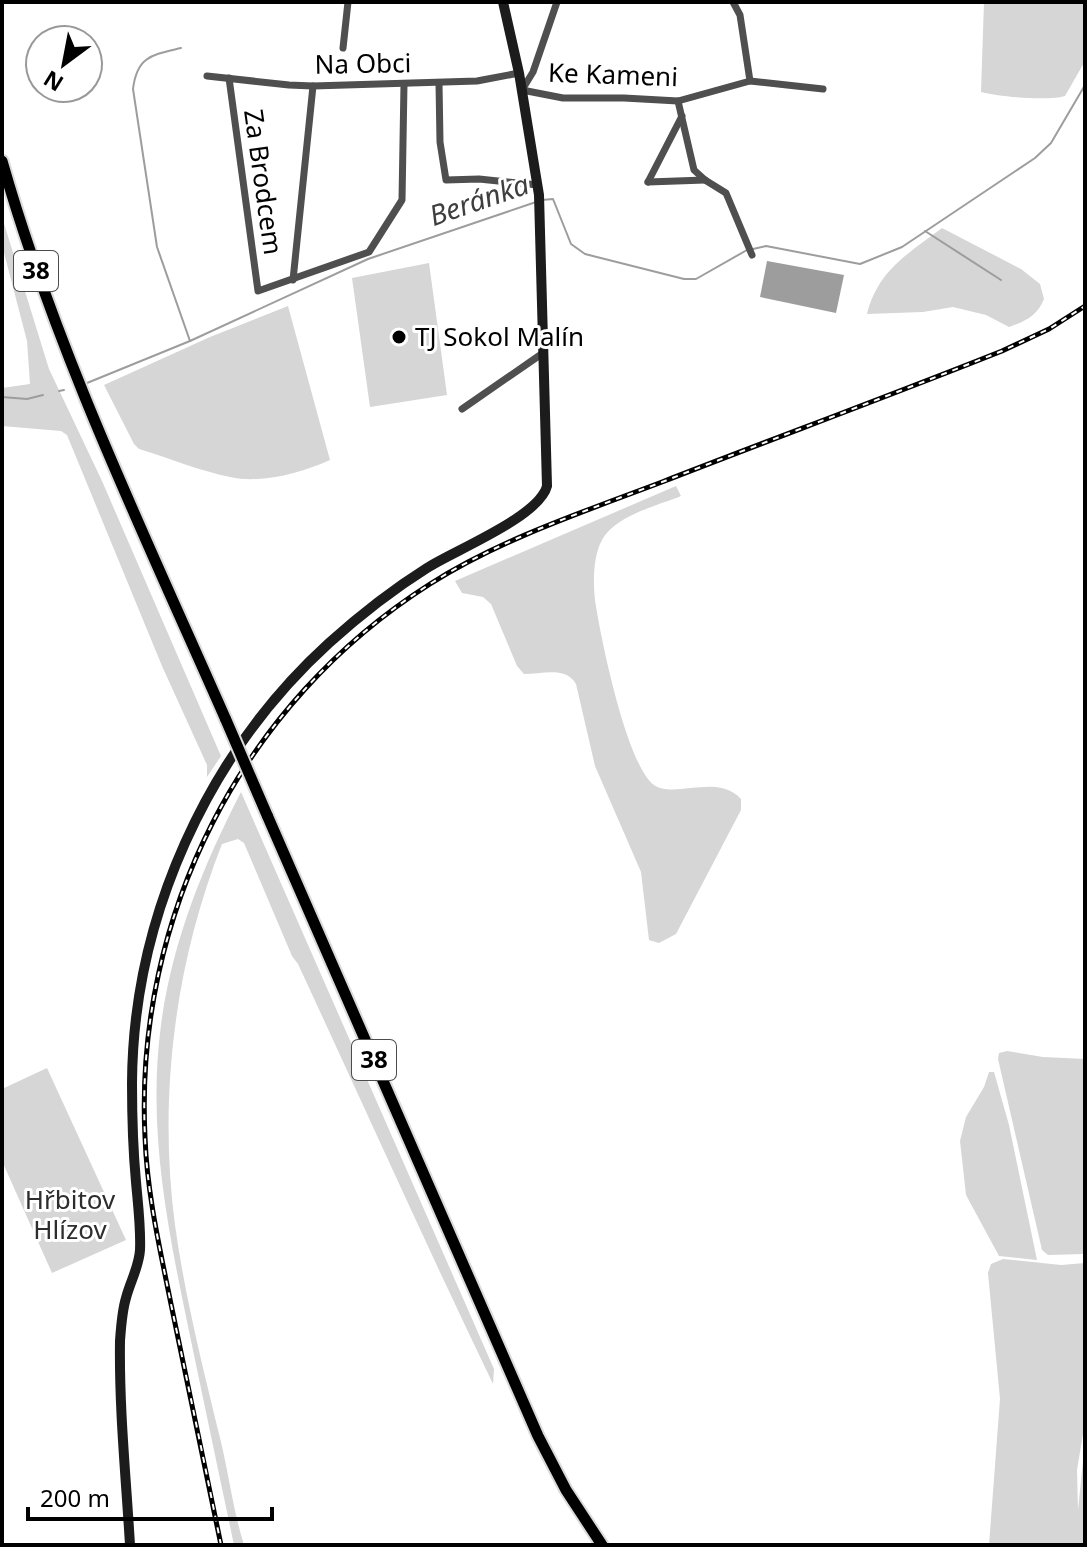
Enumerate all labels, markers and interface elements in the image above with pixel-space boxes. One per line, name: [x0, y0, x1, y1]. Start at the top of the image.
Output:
north arrow: [24, 24, 104, 104]
street label: Na Obci: [314, 44, 412, 82]
street label: Ke Kameni: [547, 54, 679, 94]
text: N: [37, 64, 68, 99]
street label: Za Brodcem: [236, 107, 292, 257]
water label: Beránka: [424, 164, 534, 234]
road number: 38: [14, 251, 58, 291]
place label: TJ Sokol Malín: [415, 318, 584, 354]
marker: TJ Sokol Malín: [390, 328, 408, 346]
road number: 38: [352, 1040, 396, 1080]
park label: Hřbitov Hlízov: [25, 1181, 116, 1247]
scale bar: [28, 1471, 272, 1521]
text: 200 m: [40, 1481, 110, 1514]

